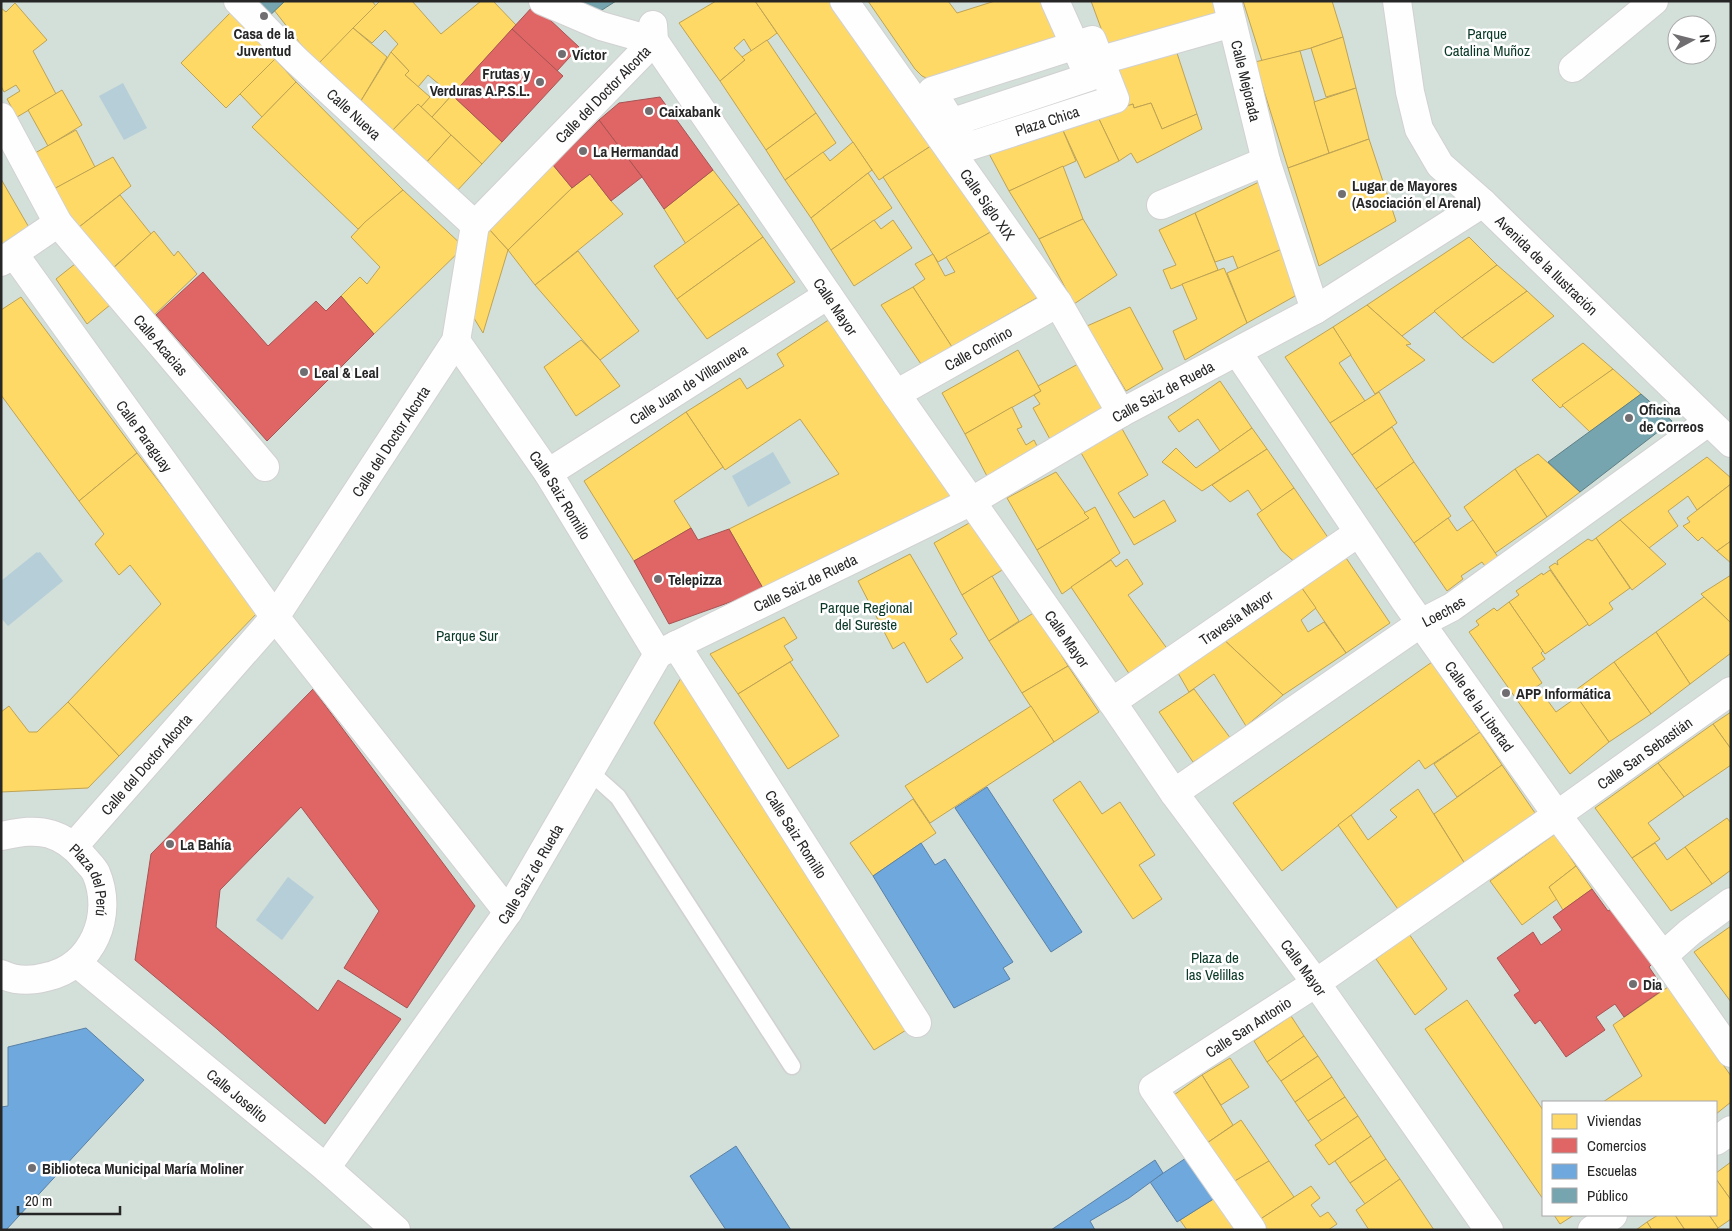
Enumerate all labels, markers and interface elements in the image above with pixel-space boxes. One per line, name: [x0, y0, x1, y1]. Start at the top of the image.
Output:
marker: Casa de la Juventud: [258, 10, 270, 22]
north arrow: [1667, 15, 1717, 65]
place label: Casa de la Juventud: [234, 23, 295, 61]
park label: Parque Catalina Muñoz: [1444, 23, 1530, 61]
text: N: [1695, 33, 1714, 44]
street label: Calle Mejorada: [1226, 38, 1266, 124]
street label: Calle del Doctor Alcorta: [550, 41, 655, 147]
place label: Víctor: [572, 44, 607, 65]
marker: Víctor: [556, 48, 568, 60]
place label: Frutas y Verduras A.P.S.L.: [430, 63, 530, 101]
marker: Frutas y Verduras A.P.S.L.: [534, 76, 546, 88]
street label: Calle Nueva: [323, 83, 386, 144]
place label: Caixabank: [659, 101, 721, 122]
street label: Plaza Chica: [1012, 101, 1082, 141]
marker: Caixabank: [643, 105, 655, 117]
place label: La Hermandad: [593, 141, 678, 162]
marker: La Hermandad: [577, 145, 589, 157]
street label: Calle Siglo XIX: [955, 164, 1021, 245]
place label: Lugar de Mayores (Asociación el Arenal): [1352, 175, 1481, 213]
marker: Lugar de Mayores (Asociación el Arenal): [1336, 188, 1348, 200]
street label: Avenida de la Ilustración: [1490, 210, 1603, 319]
street label: Calle Mayor: [809, 273, 863, 339]
street label: Calle Acacias: [129, 310, 193, 380]
street label: Calle Comino: [940, 320, 1016, 375]
street label: Calle Juan de Villanueva: [625, 339, 751, 429]
street label: Calle Saiz de Rueda: [1108, 355, 1218, 427]
place label: Leal & Leal: [314, 362, 379, 383]
marker: Leal & Leal: [298, 366, 310, 378]
street label: Calle del Doctor Alcorta: [346, 381, 434, 501]
street label: Calle Paraguay: [112, 396, 178, 477]
place label: Oficina de Correos: [1639, 399, 1704, 437]
marker: Oficina de Correos: [1623, 412, 1635, 424]
street label: Calle Saiz Romillo: [525, 446, 596, 543]
street label: Calle Saiz de Rueda: [750, 548, 860, 617]
place label: Telepizza: [668, 569, 722, 590]
marker: Telepizza: [652, 573, 664, 585]
street label: Travesía Mayor: [1195, 584, 1277, 650]
street label: Loeches: [1418, 591, 1469, 631]
park label: Parque Regional del Sureste: [820, 597, 912, 635]
street label: Calle Mayor: [1040, 606, 1095, 672]
park label: Parque Sur: [436, 625, 498, 646]
street label: Calle de la Libertad: [1440, 657, 1519, 756]
place label: APP Informática: [1516, 683, 1611, 704]
marker: APP Informática: [1500, 687, 1512, 699]
street label: Calle del Doctor Alcorta: [96, 709, 196, 819]
street label: Calle San Sebastián: [1593, 712, 1696, 794]
street label: Calle Saiz Romillo: [760, 786, 833, 882]
street label: Calle Saiz de Rueda: [492, 820, 568, 928]
place label: La Bahía: [180, 834, 231, 855]
street label: Plaza del Perú: [65, 838, 113, 917]
marker: La Bahía: [164, 838, 176, 850]
street label: Calle Mayor: [1276, 935, 1332, 1000]
park label: Plaza de las Velillas: [1186, 947, 1244, 985]
place label: Dia: [1643, 974, 1662, 995]
marker: Dia: [1627, 978, 1639, 990]
street label: Calle San Antonio: [1201, 991, 1295, 1062]
street label: Calle Joselito: [202, 1064, 273, 1127]
legend: [1542, 1101, 1717, 1216]
text: Viviendas: [1587, 1110, 1642, 1131]
text: Comercios: [1587, 1135, 1646, 1156]
place label: Biblioteca Municipal María Moliner: [42, 1158, 244, 1179]
text: Escuelas: [1587, 1160, 1637, 1181]
marker: Biblioteca Municipal María Moliner: [26, 1162, 38, 1174]
scale bar: [18, 1184, 120, 1216]
text: Público: [1587, 1185, 1628, 1206]
text: 20 m: [25, 1190, 52, 1211]

